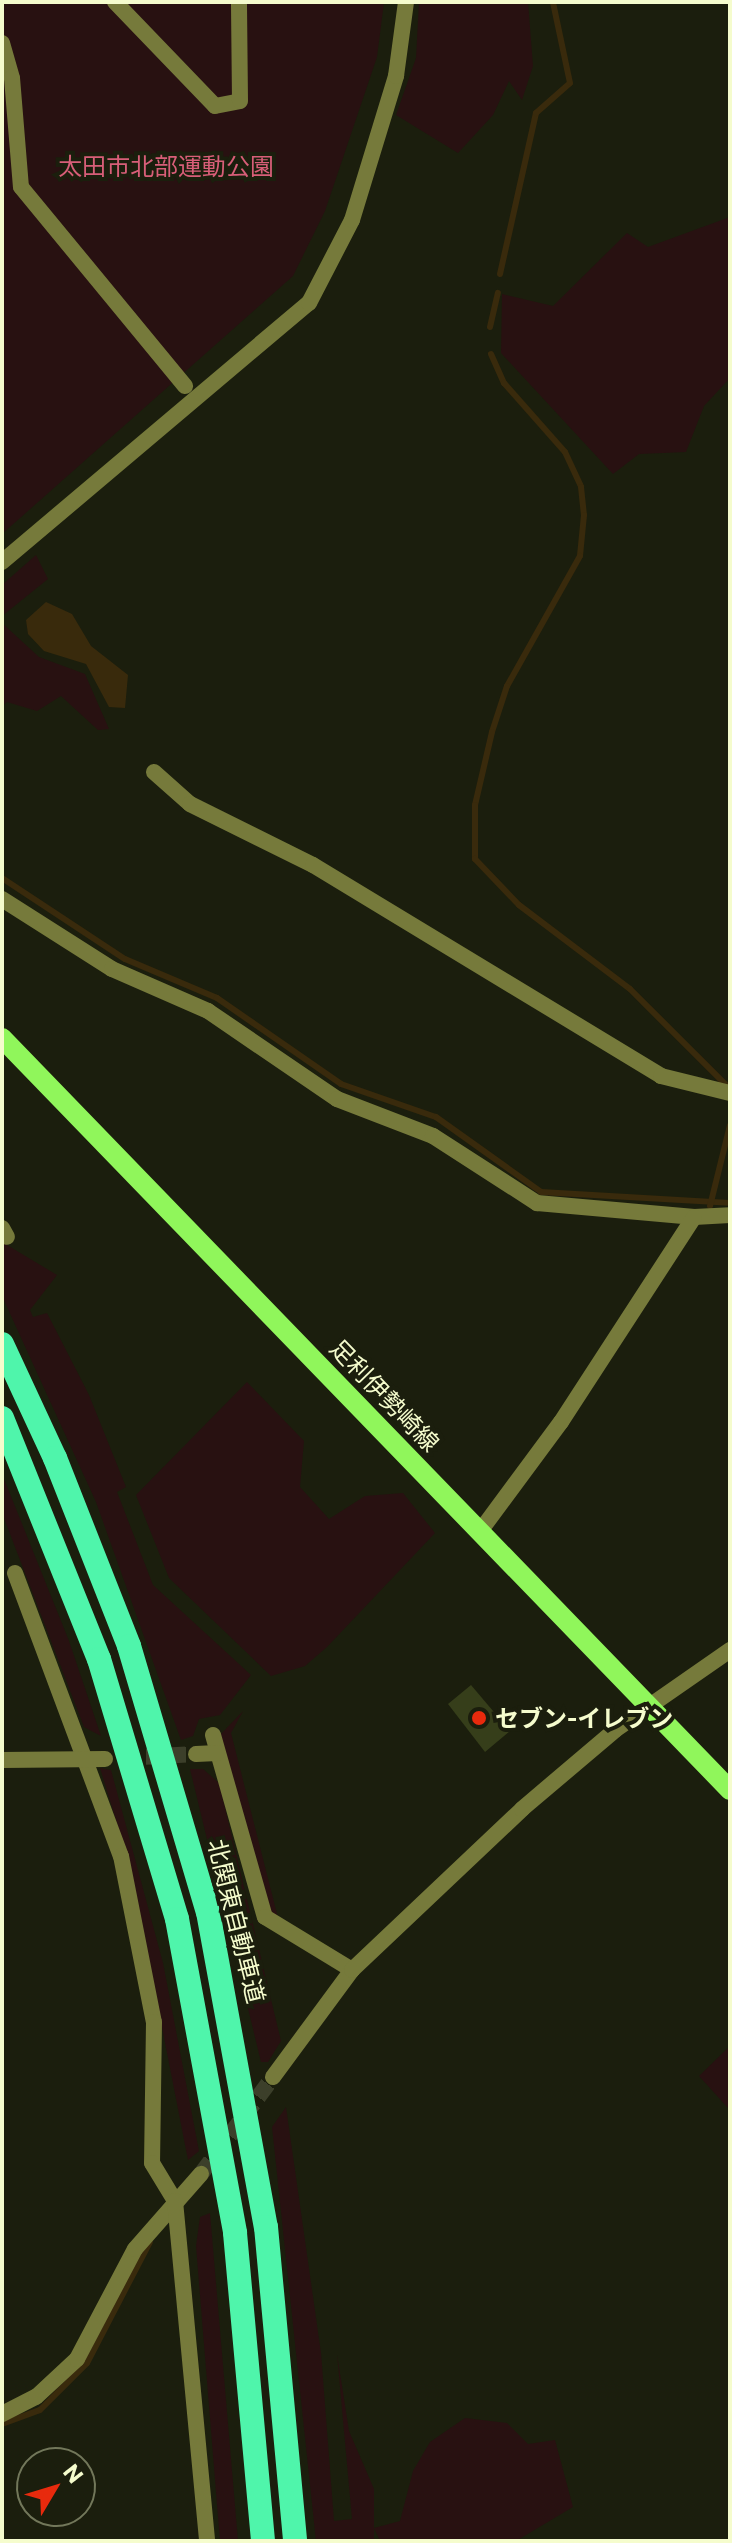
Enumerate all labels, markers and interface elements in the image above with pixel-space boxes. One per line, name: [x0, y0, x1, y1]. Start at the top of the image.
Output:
park label: 太田市北部運動公園: [58, 152, 274, 180]
street label: 足利伊勢崎線: [325, 1333, 445, 1457]
place label: セブン-イレブン: [495, 1704, 673, 1732]
marker: セブン-イレブン: [470, 1709, 488, 1727]
street label: 北関東自動車道: [203, 1836, 271, 2006]
north arrow: [16, 2447, 96, 2527]
text: N: [58, 2458, 89, 2488]

